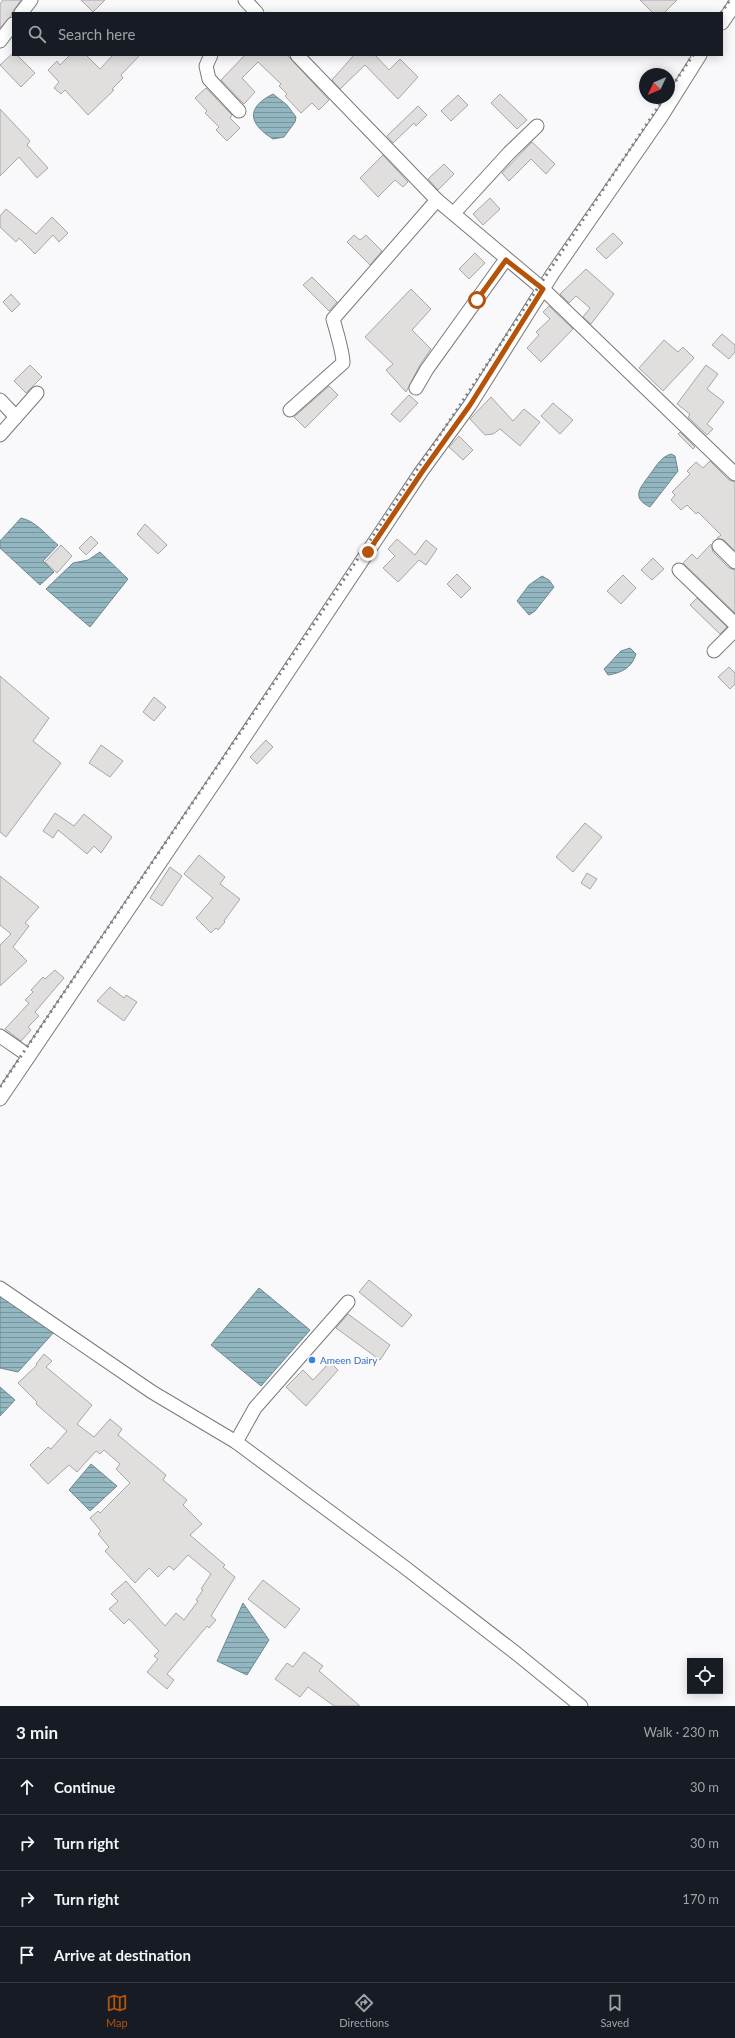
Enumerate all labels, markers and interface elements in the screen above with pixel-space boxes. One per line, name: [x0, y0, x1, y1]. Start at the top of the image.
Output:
search box: [12, 12, 723, 56]
icon: search: [26, 23, 48, 45]
text: Search here: [58, 25, 135, 43]
north arrow: [639, 68, 675, 104]
route start: [468, 291, 486, 309]
route end: [359, 543, 377, 561]
place label: Ameen Dairy: [320, 1354, 378, 1366]
marker: Ameen Dairy: [307, 1355, 317, 1365]
map controls: [687, 1658, 723, 1694]
button: locate: [687, 1658, 723, 1694]
text: 3 min: [16, 1722, 58, 1743]
text: Walk · 230 m: [643, 1724, 719, 1740]
icon: ahead: [16, 1776, 38, 1798]
text: Continue: [54, 1778, 115, 1796]
text: 30 m: [690, 1779, 719, 1795]
icon: right: [16, 1832, 38, 1854]
text: Turn right: [54, 1834, 119, 1852]
text: 30 m: [690, 1835, 719, 1851]
icon: right: [16, 1888, 38, 1910]
text: Turn right: [54, 1890, 119, 1908]
text: 170 m: [682, 1891, 719, 1907]
icon: arrive: [16, 1944, 38, 1966]
text: Arrive at destination: [54, 1946, 191, 1964]
tab: Map: [106, 1992, 128, 2029]
tab: Directions: [339, 1992, 389, 2029]
tab: Saved: [600, 1992, 629, 2029]

